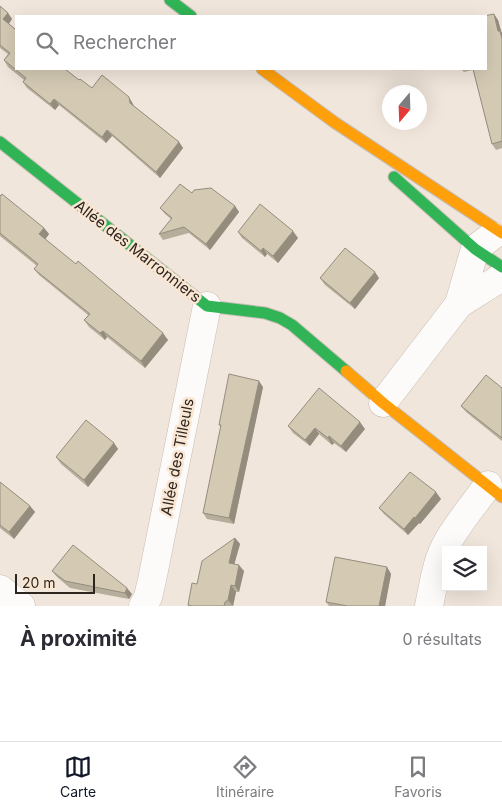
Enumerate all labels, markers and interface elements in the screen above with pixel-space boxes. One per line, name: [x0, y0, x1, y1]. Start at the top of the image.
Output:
search box: [15, 15, 487, 70]
icon: search: [33, 29, 61, 57]
text: Rechercher: [73, 31, 176, 54]
north arrow: [382, 85, 427, 130]
street label: Allée des Marronniers: [71, 196, 205, 306]
street label: Allée des Tilleuls: [156, 397, 198, 517]
map controls: [442, 546, 487, 591]
button: layers: [442, 546, 487, 591]
scale bar: [15, 571, 95, 594]
text: 20 m: [22, 574, 56, 591]
text: À proximité: [20, 626, 137, 651]
text: 0 résultats: [402, 629, 482, 649]
tab: Carte: [60, 753, 96, 800]
tab: Itinéraire: [216, 753, 274, 800]
tab: Favoris: [394, 753, 442, 800]

